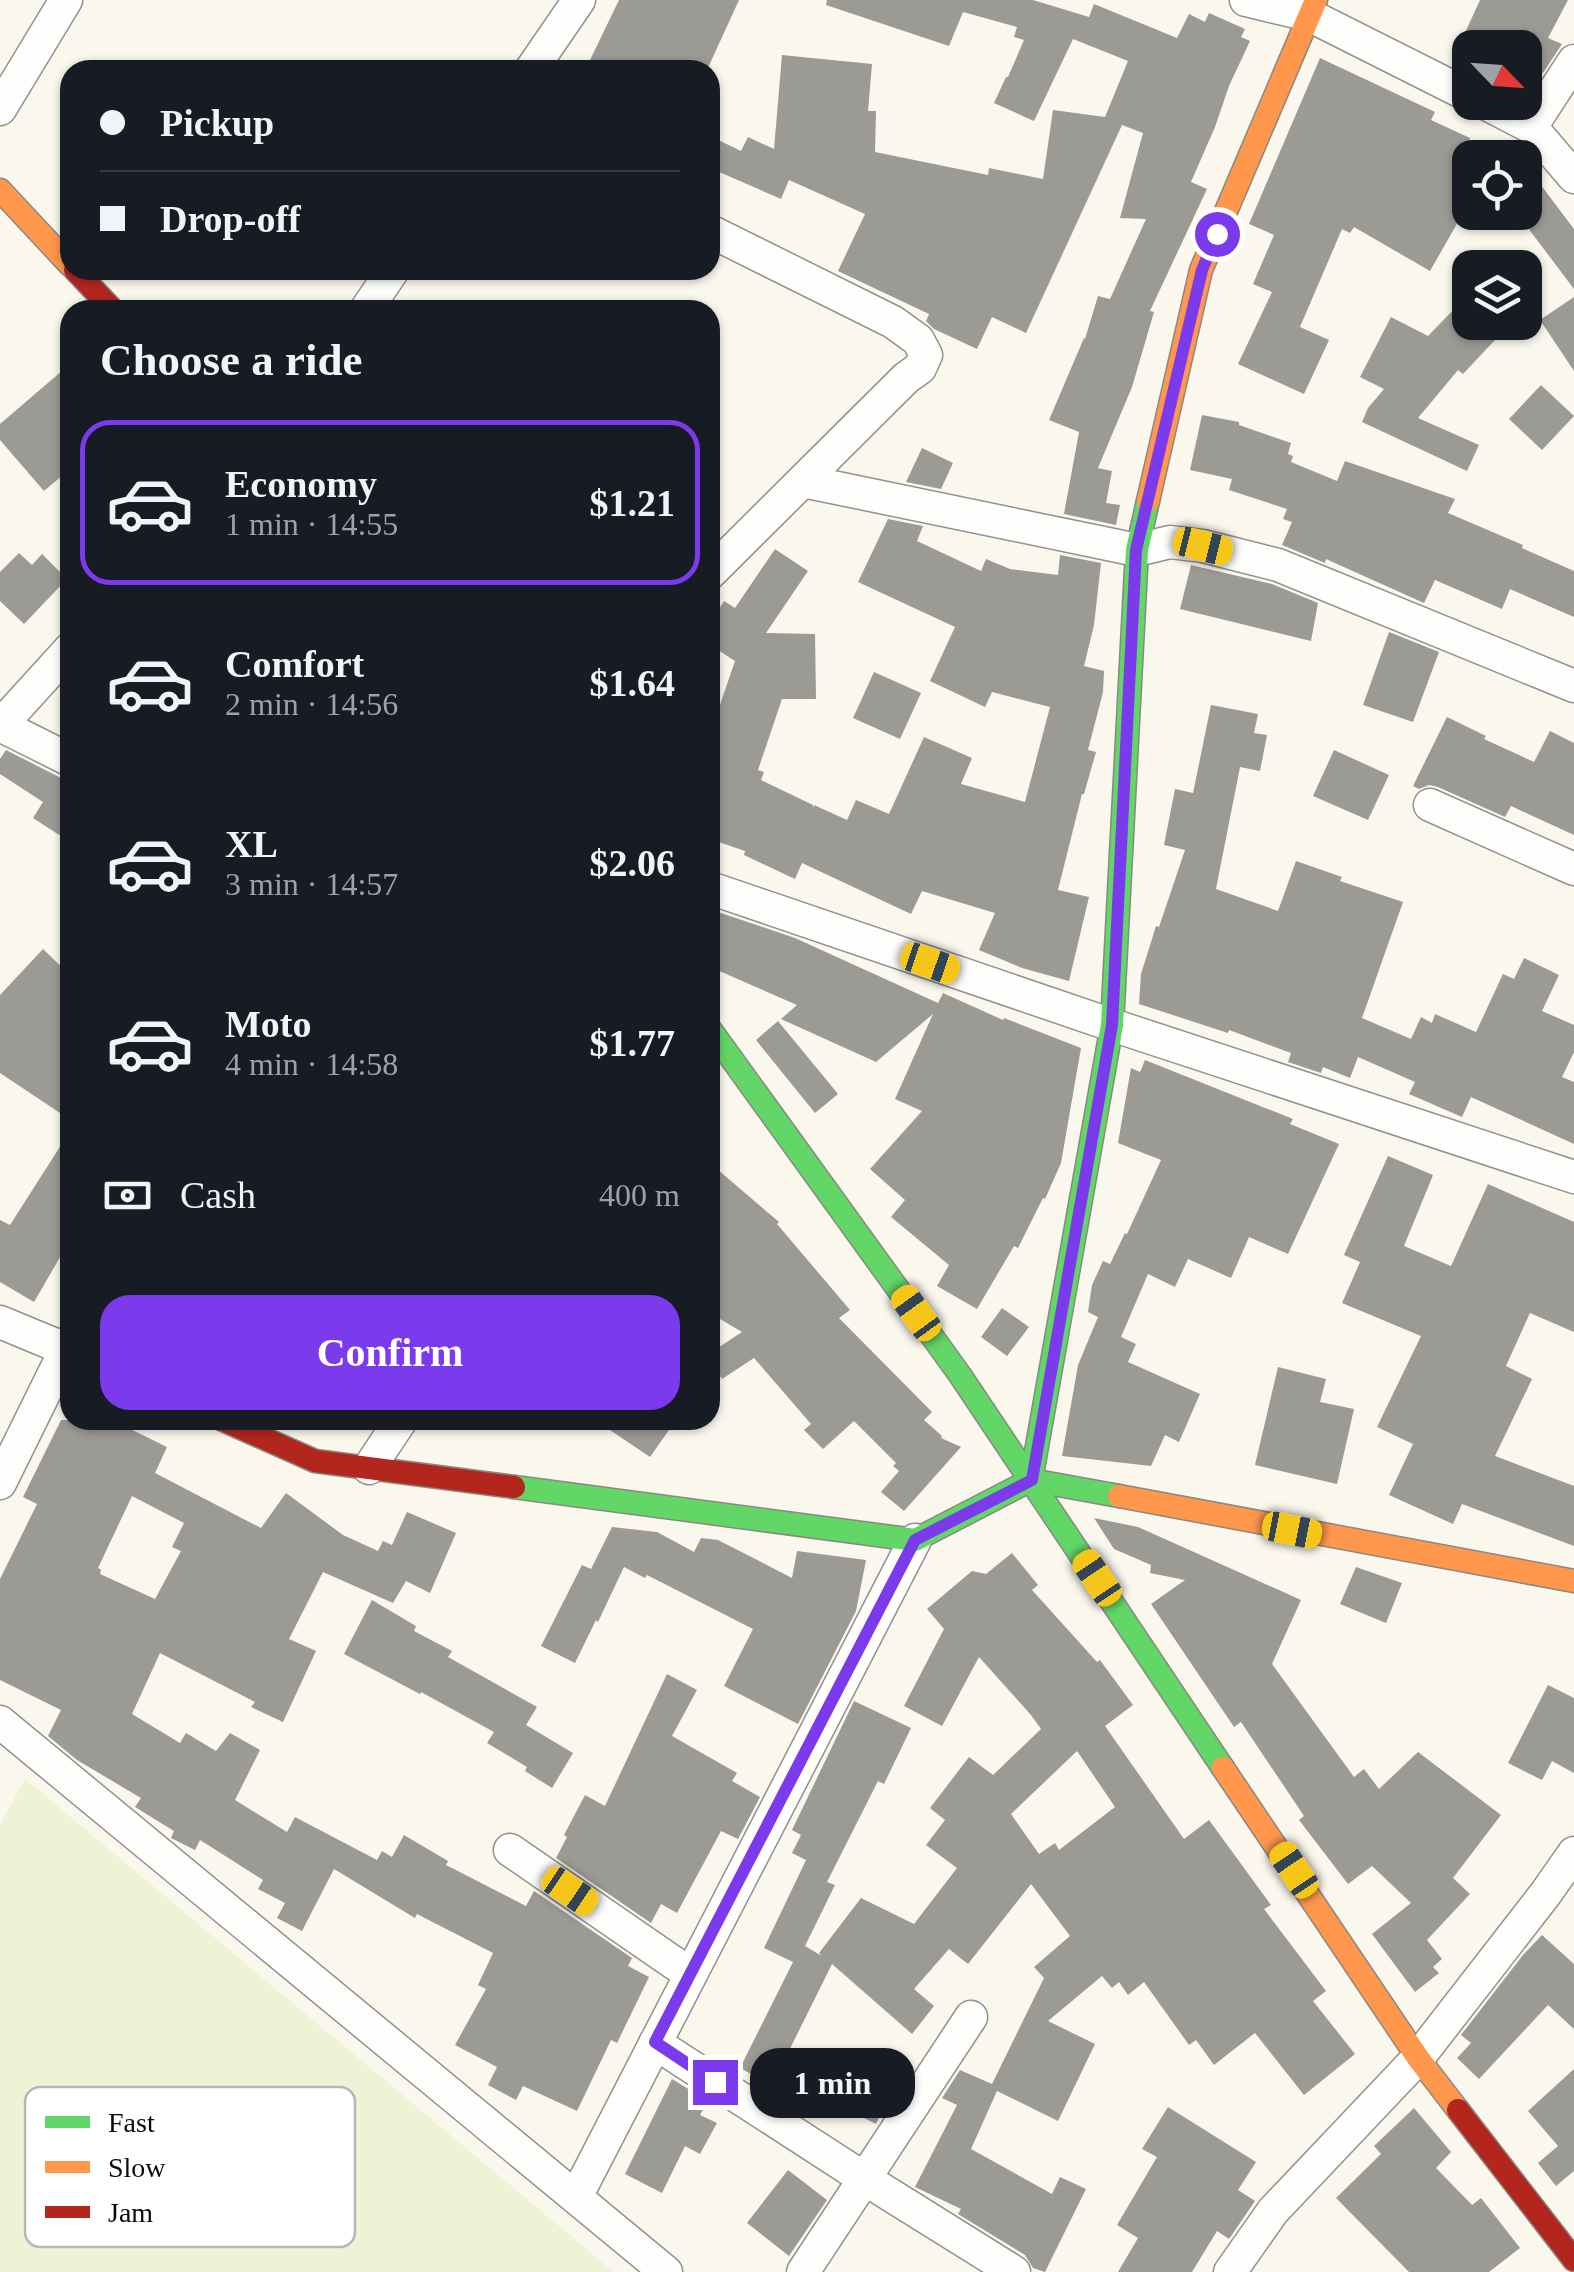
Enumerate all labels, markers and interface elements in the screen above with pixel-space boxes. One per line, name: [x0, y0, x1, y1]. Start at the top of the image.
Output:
north arrow: [1452, 30, 1542, 120]
map controls: [1452, 30, 1542, 340]
text: Pickup: [160, 102, 274, 144]
button: locate: [1452, 140, 1542, 230]
text: Drop-off: [160, 198, 301, 240]
route start: [1195, 212, 1240, 257]
button: layers: [1452, 250, 1542, 340]
text: Choose a ride: [100, 335, 363, 385]
icon: car: [105, 458, 195, 548]
text: Economy: [225, 463, 377, 505]
text: $1.21: [590, 482, 675, 524]
text: 1 min · 14:55: [225, 506, 398, 542]
car: [1170, 524, 1236, 568]
icon: car: [105, 638, 195, 728]
text: Comfort: [225, 643, 364, 685]
text: $1.64: [590, 662, 675, 704]
text: 2 min · 14:56: [225, 686, 398, 722]
icon: car: [105, 818, 195, 908]
text: XL: [225, 823, 278, 865]
text: $2.06: [590, 842, 675, 884]
text: 3 min · 14:57: [225, 866, 398, 902]
car: [897, 939, 963, 987]
icon: car: [105, 998, 195, 1088]
text: Moto: [225, 1003, 312, 1045]
text: $1.77: [590, 1022, 675, 1064]
text: 4 min · 14:58: [225, 1046, 398, 1082]
icon: cash: [100, 1168, 155, 1223]
text: Cash: [180, 1174, 256, 1216]
text: 400 m: [599, 1177, 680, 1213]
car: [886, 1280, 946, 1346]
button: Confirm: [100, 1295, 680, 1410]
car: [1260, 1510, 1324, 1550]
car: [1068, 1545, 1126, 1611]
car: [1265, 1837, 1323, 1903]
car: [537, 1862, 603, 1920]
callout: 1 min: [750, 2047, 915, 2117]
route end: [693, 2060, 738, 2105]
text: 1 min: [794, 2065, 871, 2101]
legend: [25, 2087, 355, 2247]
text: Fast: [108, 2107, 155, 2138]
text: Slow: [108, 2152, 166, 2183]
text: Jam: [108, 2197, 153, 2228]

